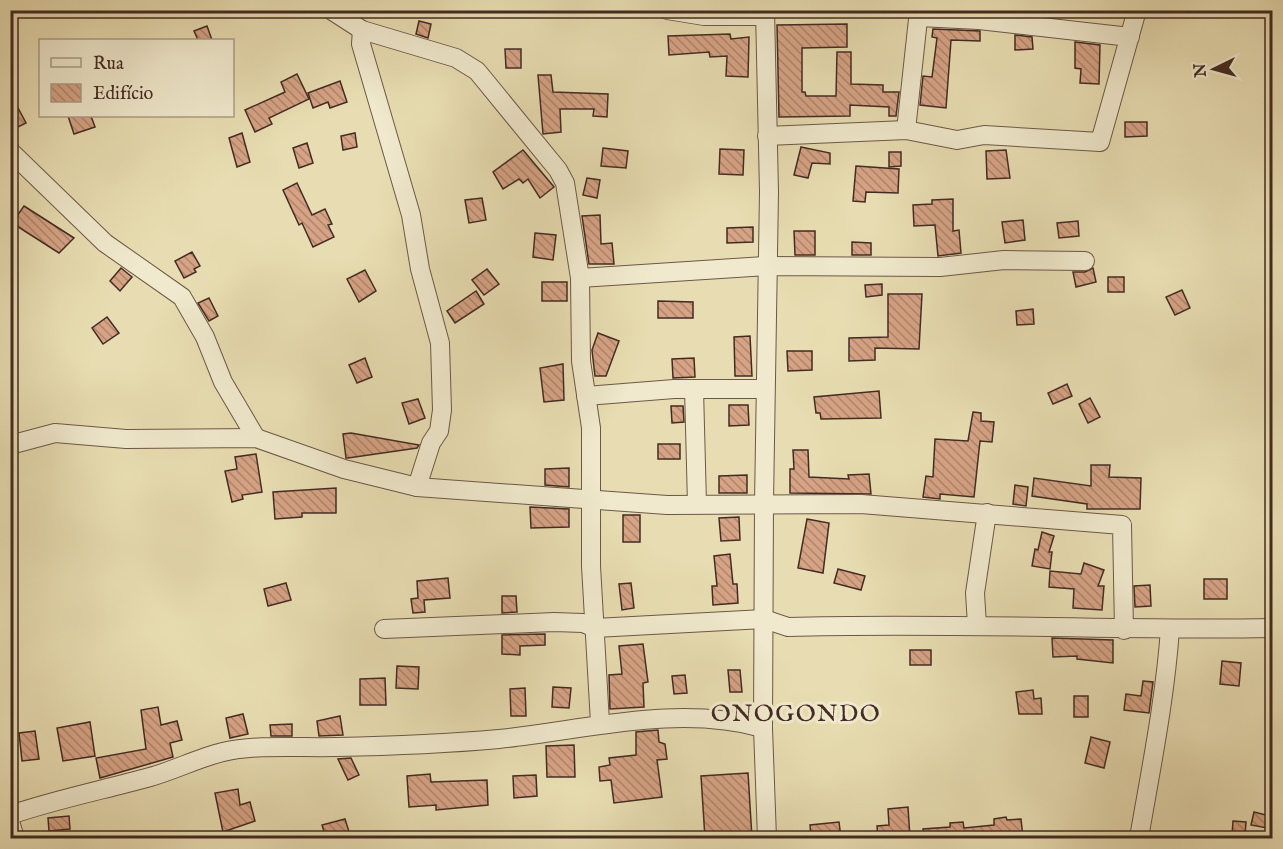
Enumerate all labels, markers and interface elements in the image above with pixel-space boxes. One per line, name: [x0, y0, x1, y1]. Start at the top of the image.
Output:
legend: [39, 39, 234, 117]
north arrow: [1184, 39, 1244, 99]
text: Rua: [93, 53, 124, 76]
text: N: [1190, 62, 1212, 79]
text: Edifício: [93, 83, 154, 106]
district label: ONOGONDO: [711, 699, 881, 730]

